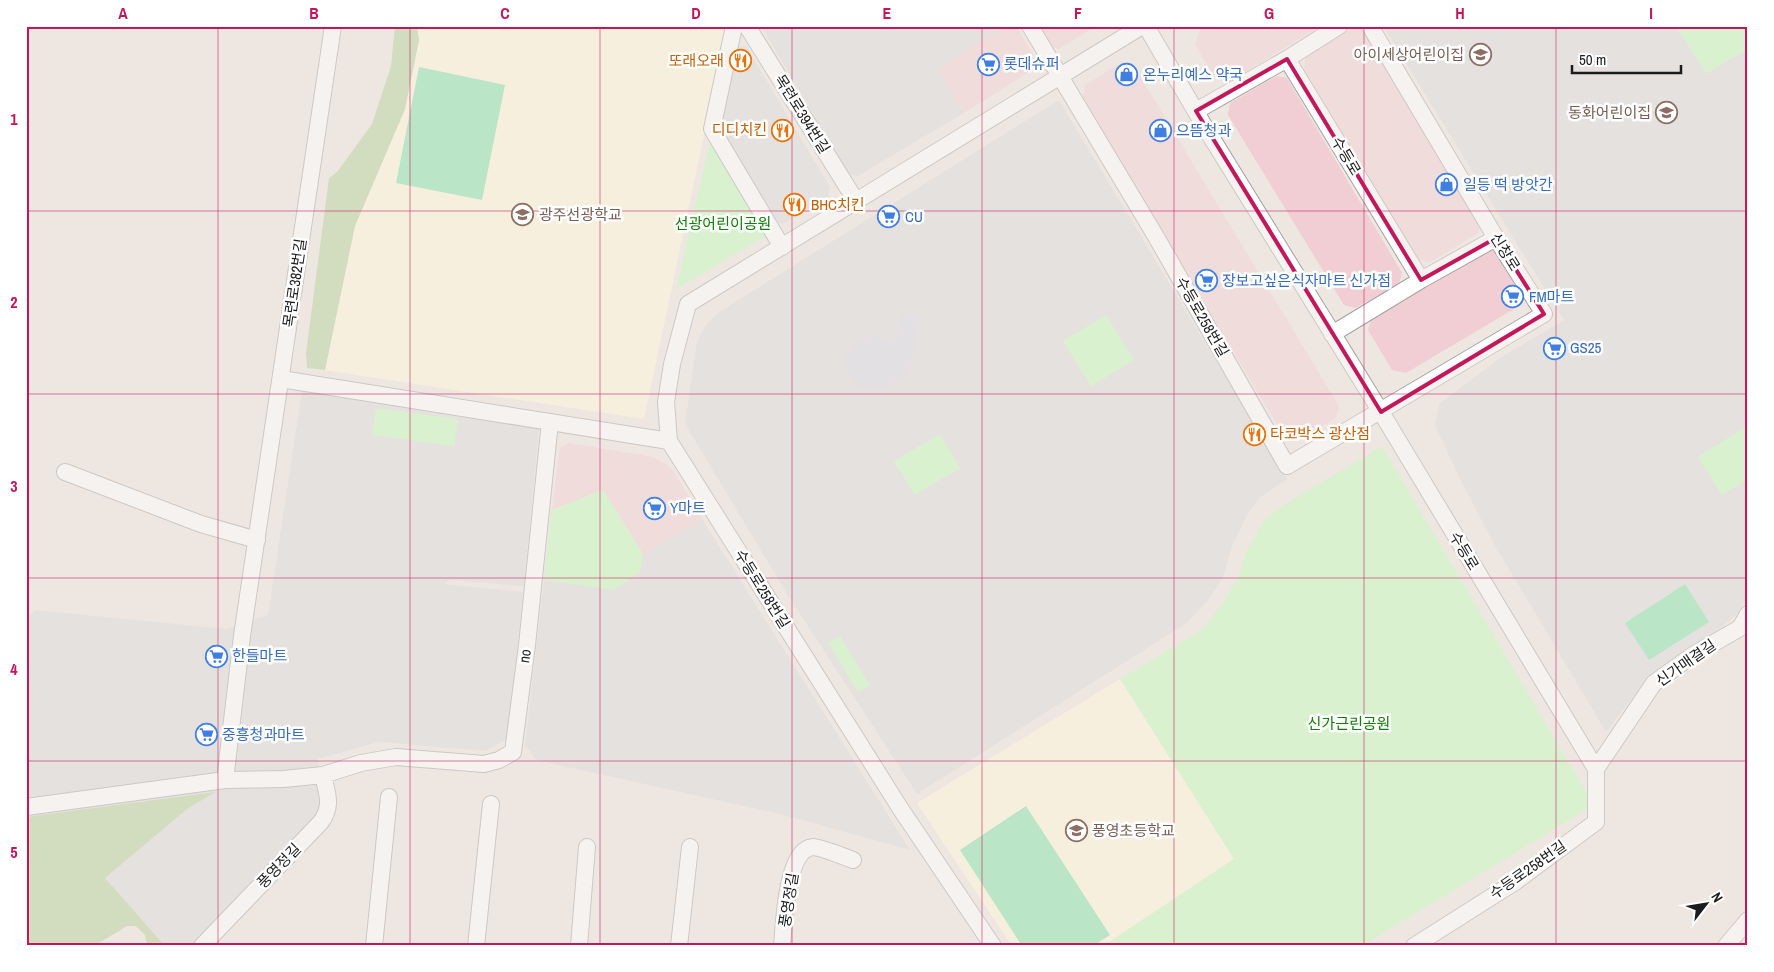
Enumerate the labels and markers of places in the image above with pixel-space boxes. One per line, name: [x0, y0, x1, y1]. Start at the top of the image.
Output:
school or university icon: 아이세상어린이집: [1468, 43, 1492, 67]
place label: 아이세상어린이집: [1354, 44, 1464, 65]
restaurant icon: 또래오래: [728, 49, 752, 73]
place label: 또래오래: [669, 50, 724, 71]
supermarket icon: 롯데슈퍼: [976, 52, 1000, 76]
place label: 롯데슈퍼: [1004, 53, 1059, 74]
shop icon: 온누리예스 약국: [1115, 63, 1139, 87]
place label: 온누리예스 약국: [1143, 64, 1243, 85]
school or university icon: 동화어린이집: [1655, 101, 1679, 125]
place label: 동화어린이집: [1568, 102, 1651, 123]
restaurant icon: 디디치킨: [771, 118, 795, 142]
place label: 디디치킨: [712, 119, 767, 140]
shop icon: 으뜸청과: [1148, 119, 1172, 143]
place label: 으뜸청과: [1176, 120, 1231, 141]
shop icon: 일등 떡 방앗간: [1435, 173, 1459, 197]
place label: 일등 떡 방앗간: [1463, 174, 1553, 195]
restaurant icon: BHC치킨: [783, 193, 807, 217]
place label: BHC치킨: [811, 194, 865, 215]
school or university icon: 광주선광학교: [511, 203, 535, 227]
place label: 광주선광학교: [539, 204, 622, 225]
supermarket icon: CU: [877, 205, 901, 229]
place label: CU: [905, 206, 923, 227]
supermarket icon: 장보고싶은식자마트 신가점: [1194, 269, 1218, 293]
place label: 장보고싶은식자마트 신가점: [1222, 270, 1391, 291]
supermarket icon: FM마트: [1501, 285, 1525, 309]
place label: FM마트: [1529, 286, 1575, 307]
supermarket icon: GS25: [1542, 336, 1566, 360]
place label: GS25: [1570, 337, 1602, 358]
restaurant icon: 타코박스 광산점: [1242, 422, 1266, 446]
place label: 타코박스 광산점: [1270, 423, 1370, 444]
supermarket icon: Y마트: [642, 496, 666, 520]
place label: Y마트: [670, 497, 706, 518]
supermarket icon: 한들마트: [204, 644, 228, 668]
place label: 한들마트: [232, 645, 287, 666]
supermarket icon: 중흥청과마트: [194, 723, 218, 747]
place label: 중흥청과마트: [222, 724, 305, 745]
school or university icon: 풍영초등학교: [1064, 819, 1088, 843]
place label: 풍영초등학교: [1092, 820, 1175, 841]

